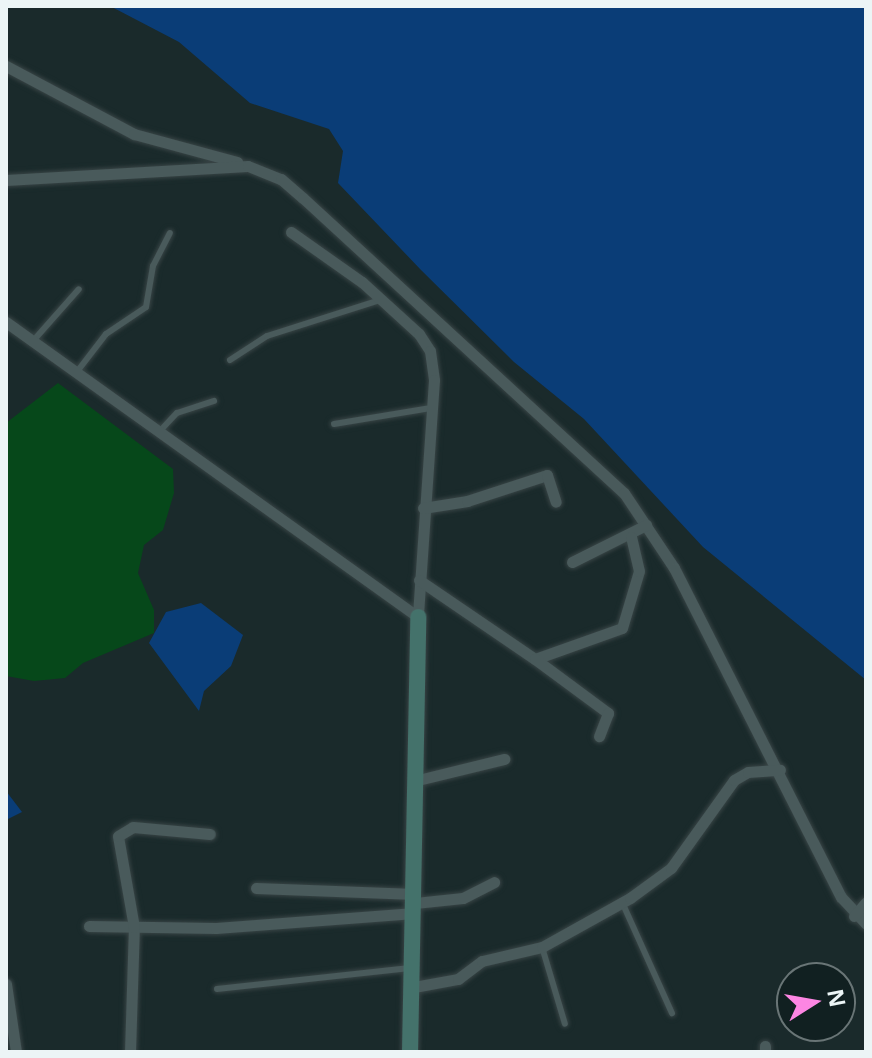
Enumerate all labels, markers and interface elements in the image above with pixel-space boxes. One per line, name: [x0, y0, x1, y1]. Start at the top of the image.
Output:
north arrow: [776, 962, 856, 1042]
text: N: [821, 986, 854, 1009]

